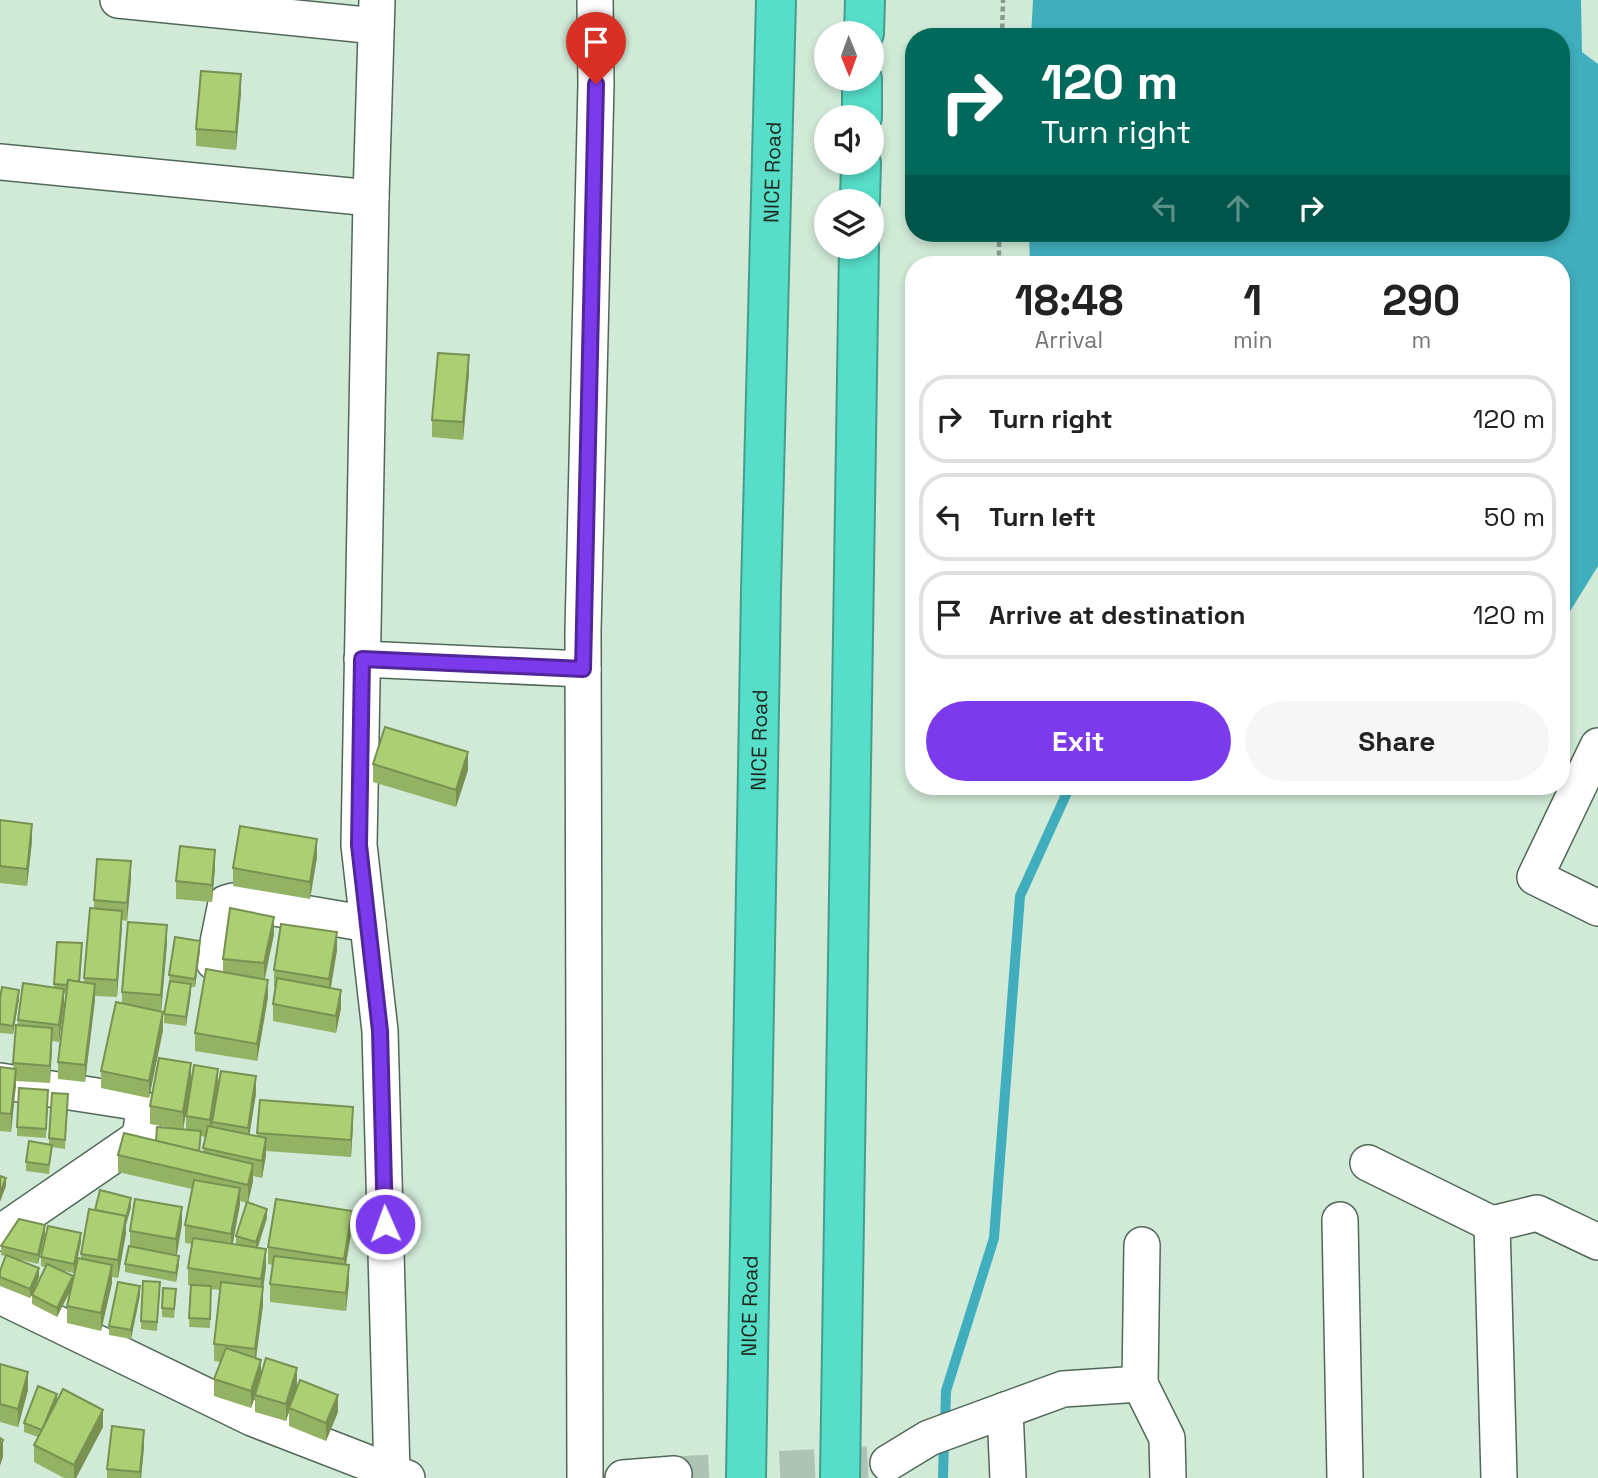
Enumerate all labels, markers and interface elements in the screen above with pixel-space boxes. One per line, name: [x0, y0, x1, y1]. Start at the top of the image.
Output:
pin: [566, 12.0, 626, 84]
north arrow: [814, 21, 884, 91]
map controls: [814, 21, 884, 259]
icon: arrive: [577, 23, 615, 61]
text: 120 m: [1041, 51, 1178, 113]
icon: right: [926, 56, 1017, 147]
button: sound: [814, 105, 884, 175]
text: Turn right: [1041, 112, 1191, 152]
street label: NICE Road: [757, 121, 786, 223]
button: layers: [814, 189, 884, 259]
icon: left: [1146, 189, 1184, 227]
icon: ahead: [1219, 189, 1257, 227]
icon: right: [1292, 189, 1330, 227]
text: 18:48: [1015, 274, 1123, 327]
text: 1: [1243, 274, 1262, 327]
text: 290: [1382, 274, 1460, 327]
text: Arrival: [1035, 325, 1103, 355]
text: min: [1233, 325, 1273, 355]
text: m: [1411, 325, 1431, 355]
icon: right: [930, 400, 968, 438]
text: Turn right: [989, 402, 1113, 436]
text: 120 m: [1473, 402, 1545, 436]
icon: left: [930, 498, 968, 536]
text: Turn left: [989, 500, 1096, 534]
text: 50 m: [1484, 500, 1545, 534]
icon: arrive: [930, 596, 968, 634]
text: Arrive at destination: [989, 598, 1246, 632]
text: 120 m: [1473, 598, 1545, 632]
street label: NICE Road: [744, 689, 773, 791]
button: Exit: [926, 701, 1231, 781]
button: Share: [1245, 701, 1549, 781]
position arrow: [348, 1187, 422, 1261]
street label: NICE Road: [735, 1255, 763, 1357]

